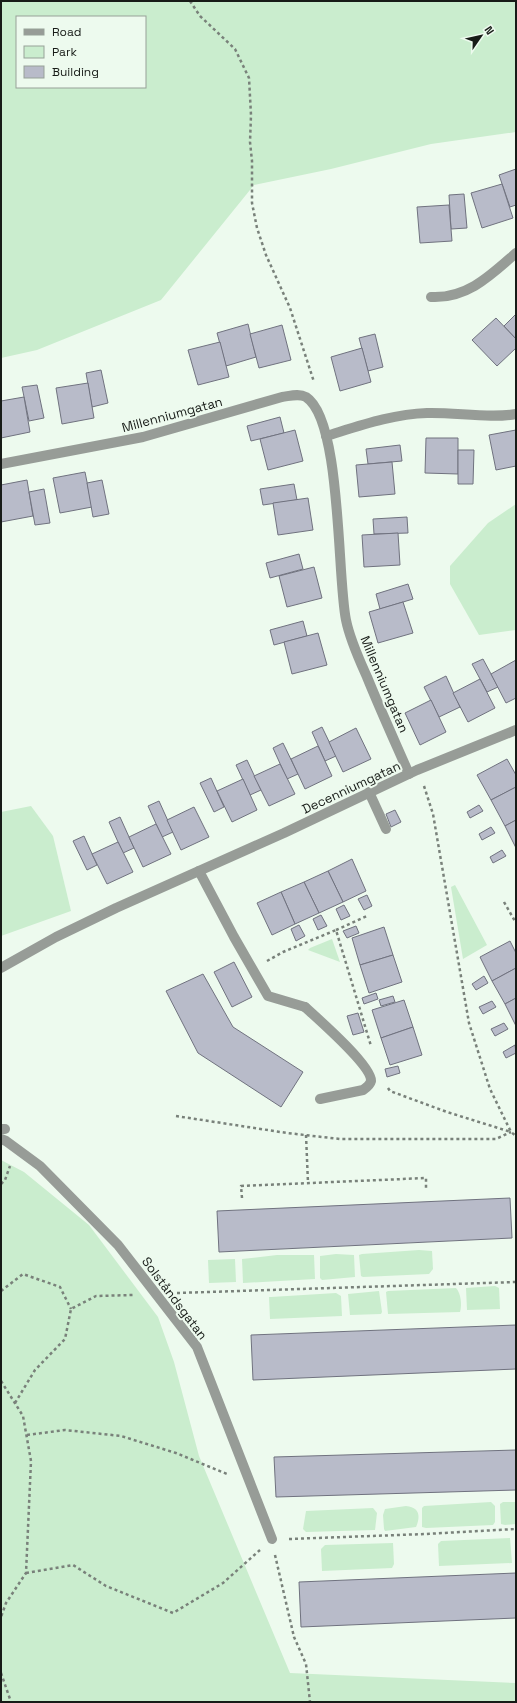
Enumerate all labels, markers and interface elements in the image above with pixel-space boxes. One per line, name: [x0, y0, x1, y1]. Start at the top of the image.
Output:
legend: [16, 16, 146, 88]
north arrow: [461, 16, 501, 56]
text: N: [481, 23, 497, 37]
text: Road: [52, 24, 81, 40]
text: Park: [52, 44, 77, 60]
text: Building: [52, 64, 99, 80]
street label: Millenniumgatan: [120, 393, 224, 436]
street label: Millenniumgatan: [356, 633, 413, 735]
street label: Decenniumgatan: [299, 757, 403, 818]
street label: Solståndsgatan: [138, 1254, 211, 1343]

